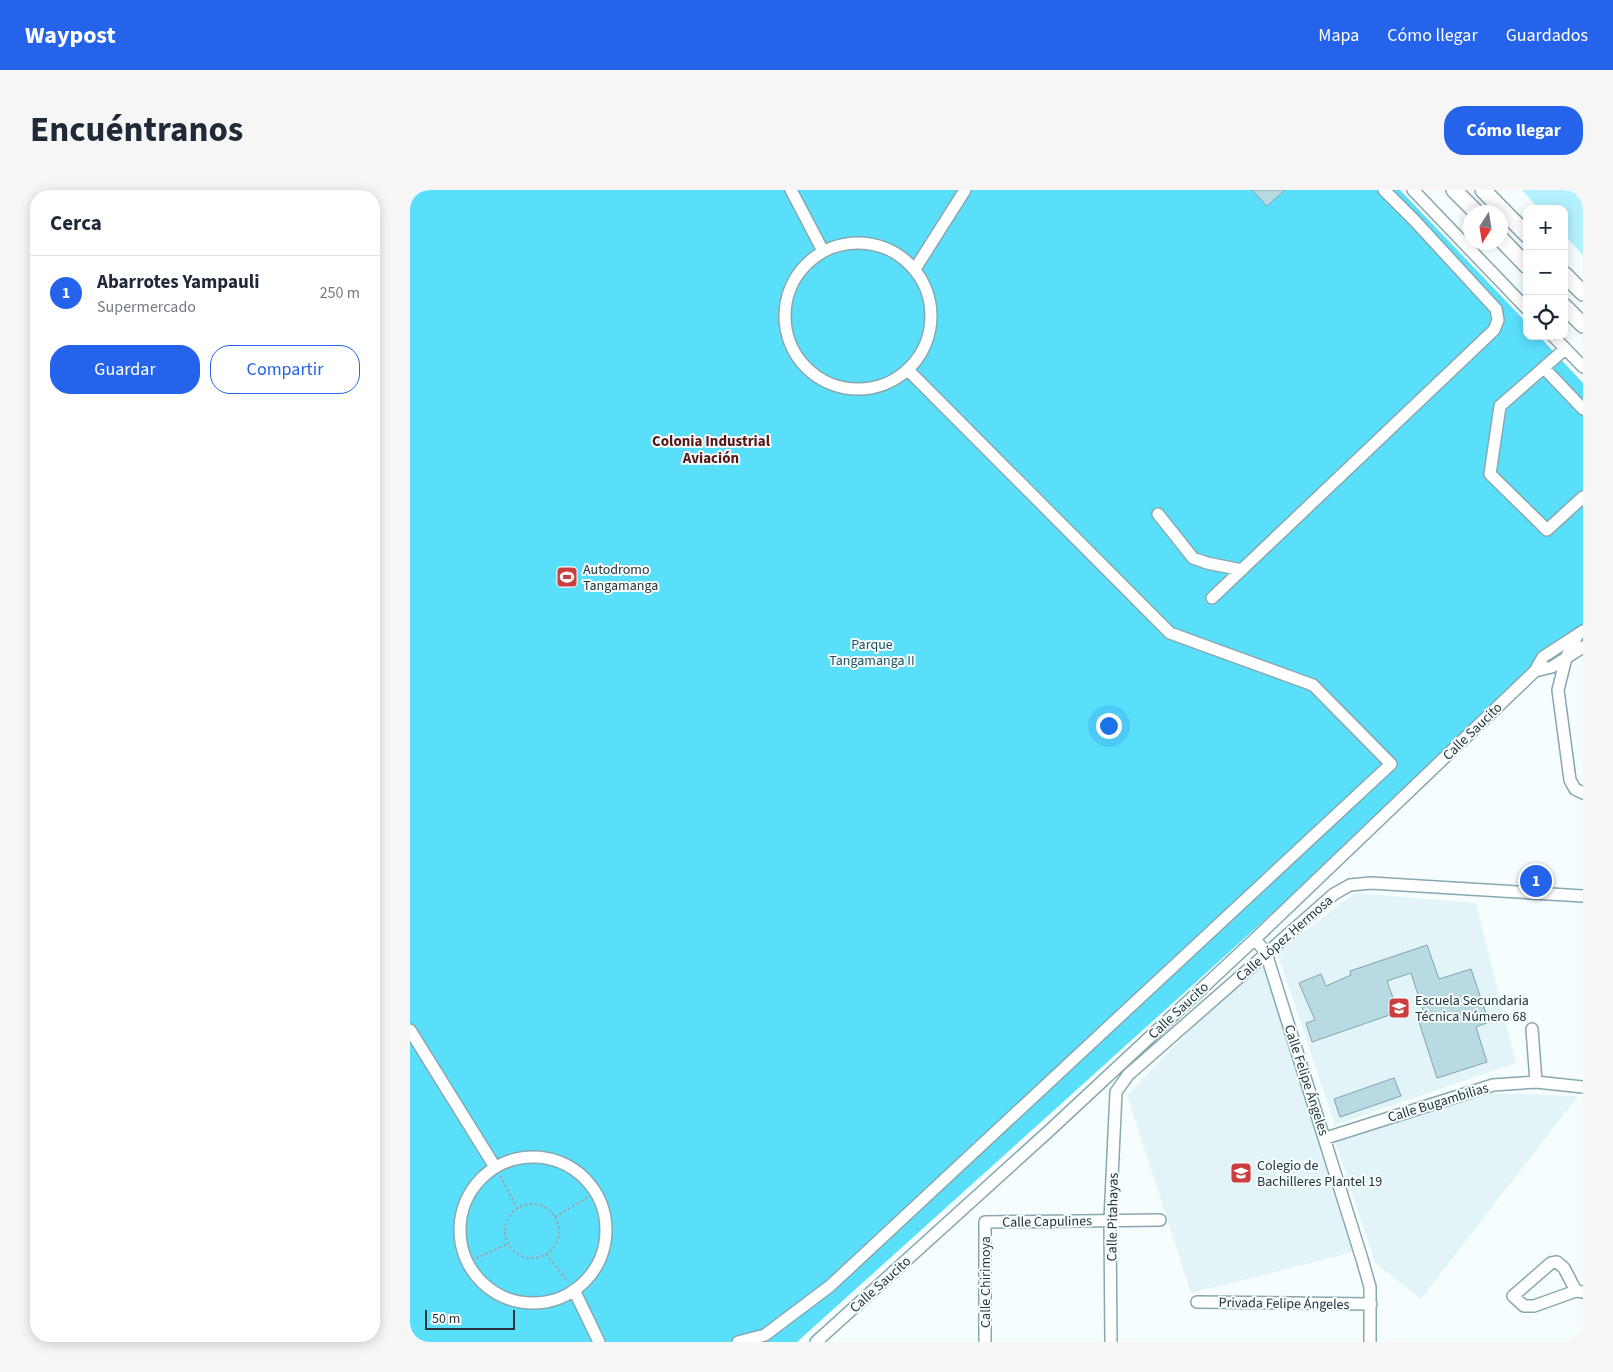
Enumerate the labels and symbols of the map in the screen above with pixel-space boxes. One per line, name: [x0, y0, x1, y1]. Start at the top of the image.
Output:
north arrow: [1463, 205, 1508, 250]
district label: Colonia Industrial Aviación: [652, 431, 771, 469]
place label: Autodromo Tangamanga: [583, 560, 658, 596]
sports icon: Autodromo Tangamanga: [555, 565, 579, 589]
park label: Parque Tangamanga II: [829, 635, 915, 671]
street label: Calle Saucito: [1438, 698, 1507, 765]
your location: [1096, 713, 1122, 739]
pin: 1: [1520, 862, 1552, 900]
street label: Calle López Hermosa: [1232, 891, 1337, 987]
street label: Calle Saucito: [1144, 977, 1213, 1044]
place label: Escuela Secundaria Técnica Número 68: [1415, 991, 1529, 1027]
school or university icon: Escuela Secundaria Técnica Número 68: [1387, 996, 1411, 1020]
street label: Calle Felipe Ángeles: [1279, 1022, 1333, 1138]
street label: Calle Bugambilias: [1385, 1078, 1491, 1128]
place label: Colegio de Bachilleres Plantel 19: [1257, 1156, 1382, 1192]
school or university icon: Colegio de Bachilleres Plantel 19: [1229, 1161, 1253, 1185]
street label: Calle Pitahayas: [1102, 1172, 1124, 1262]
street label: Calle Capulines: [1002, 1211, 1092, 1233]
street label: Calle Chirimoya: [976, 1236, 996, 1328]
street label: Calle Saucito: [846, 1252, 916, 1318]
street label: Privada Felipe Ángeles: [1218, 1293, 1350, 1315]
scale bar: [425, 1307, 515, 1330]

